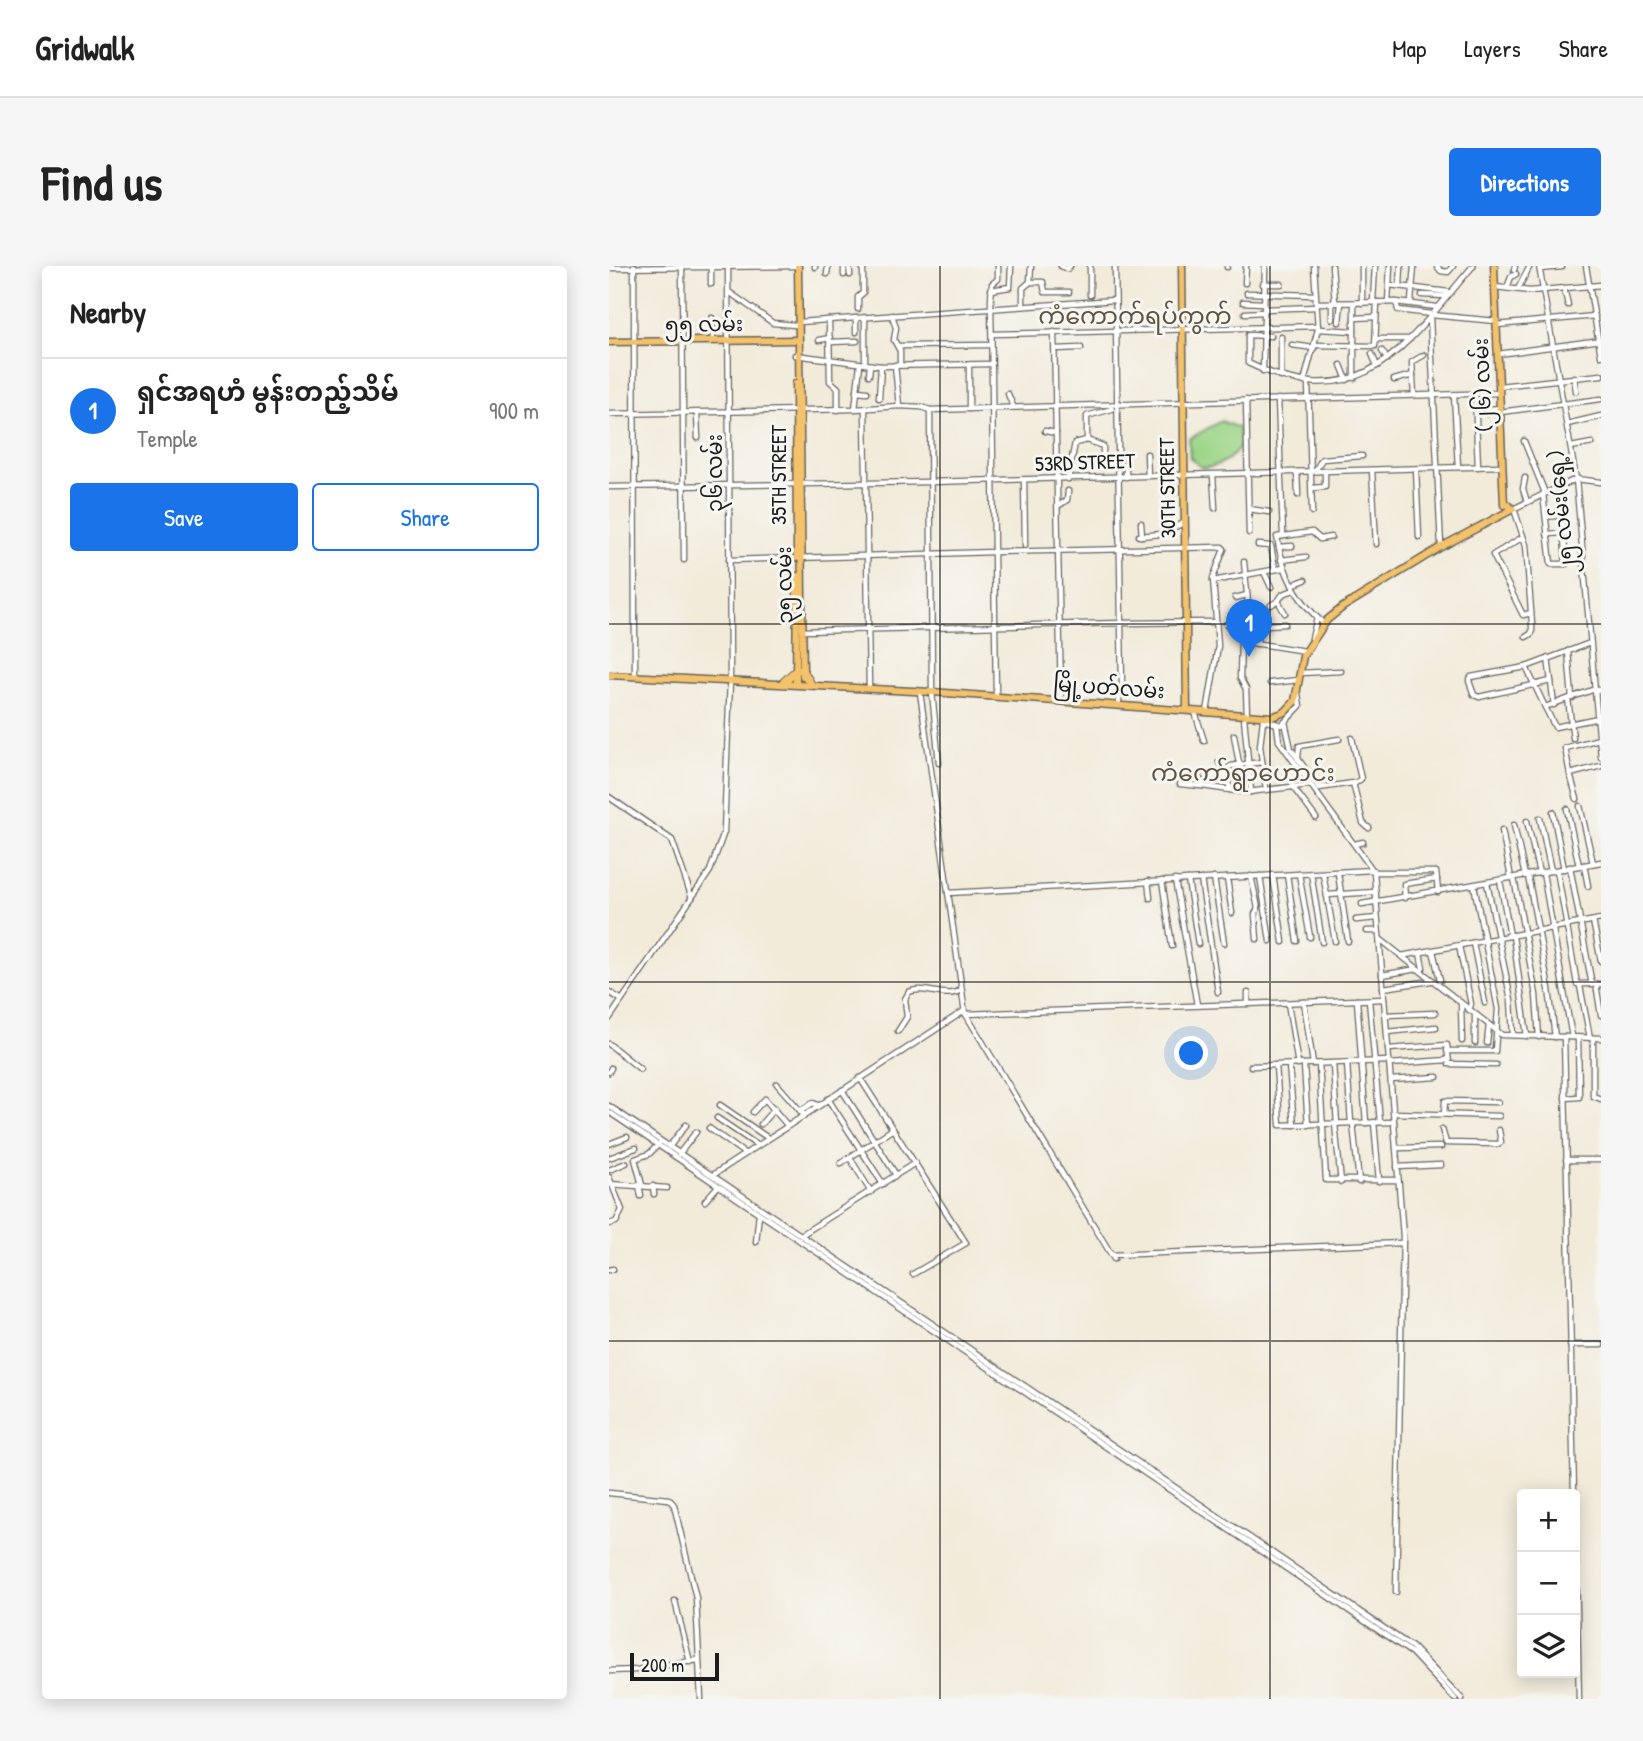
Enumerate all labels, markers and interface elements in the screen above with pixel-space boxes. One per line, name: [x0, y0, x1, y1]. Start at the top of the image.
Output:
text: Gridwalk: [35, 26, 135, 70]
text: Map: [1392, 32, 1426, 64]
text: Layers: [1464, 32, 1521, 64]
text: Share: [1559, 32, 1608, 64]
button: Directions: [1449, 148, 1601, 216]
text: Find us: [42, 149, 162, 215]
text: Nearby: [70, 292, 146, 332]
district label: ကံကောက်ရပ်ကွက်: [1038, 299, 1232, 335]
street label: ၅၅ လမ်း: [665, 308, 743, 342]
street label: (၂၆) လမ်း: [1465, 337, 1501, 432]
text: ရှင်အရဟံ မွန်းတည့်သိမ်: [137, 374, 399, 409]
text: 1: [89, 395, 97, 426]
text: 900 m: [489, 395, 539, 426]
text: Temple: [137, 423, 198, 454]
street label: 35TH STREET: [764, 424, 793, 525]
street label: ၃၆ လမ်း: [699, 434, 732, 512]
street label: 30TH STREET: [1152, 436, 1182, 539]
street label: 53RD STREET: [1035, 446, 1137, 478]
street label: ၂၅ လမ်း(ရှေ့): [1539, 448, 1585, 575]
button: Save: [70, 483, 298, 551]
button: Share: [312, 483, 539, 551]
street label: ၃၅ လမ်း: [768, 546, 802, 624]
pin: 1: [1226, 599, 1272, 657]
street label: မြို့ပတ်လမ်း: [1052, 668, 1166, 708]
district label: ကံကော်ရွာဟောင်း: [1151, 756, 1335, 792]
your location: [1174, 1036, 1208, 1070]
map controls: [1517, 1489, 1580, 1678]
button: +: [1517, 1489, 1580, 1552]
button: −: [1517, 1552, 1580, 1615]
button: layers: [1517, 1615, 1580, 1678]
scale bar: [630, 1650, 719, 1682]
text: 200 m: [641, 1652, 684, 1678]

